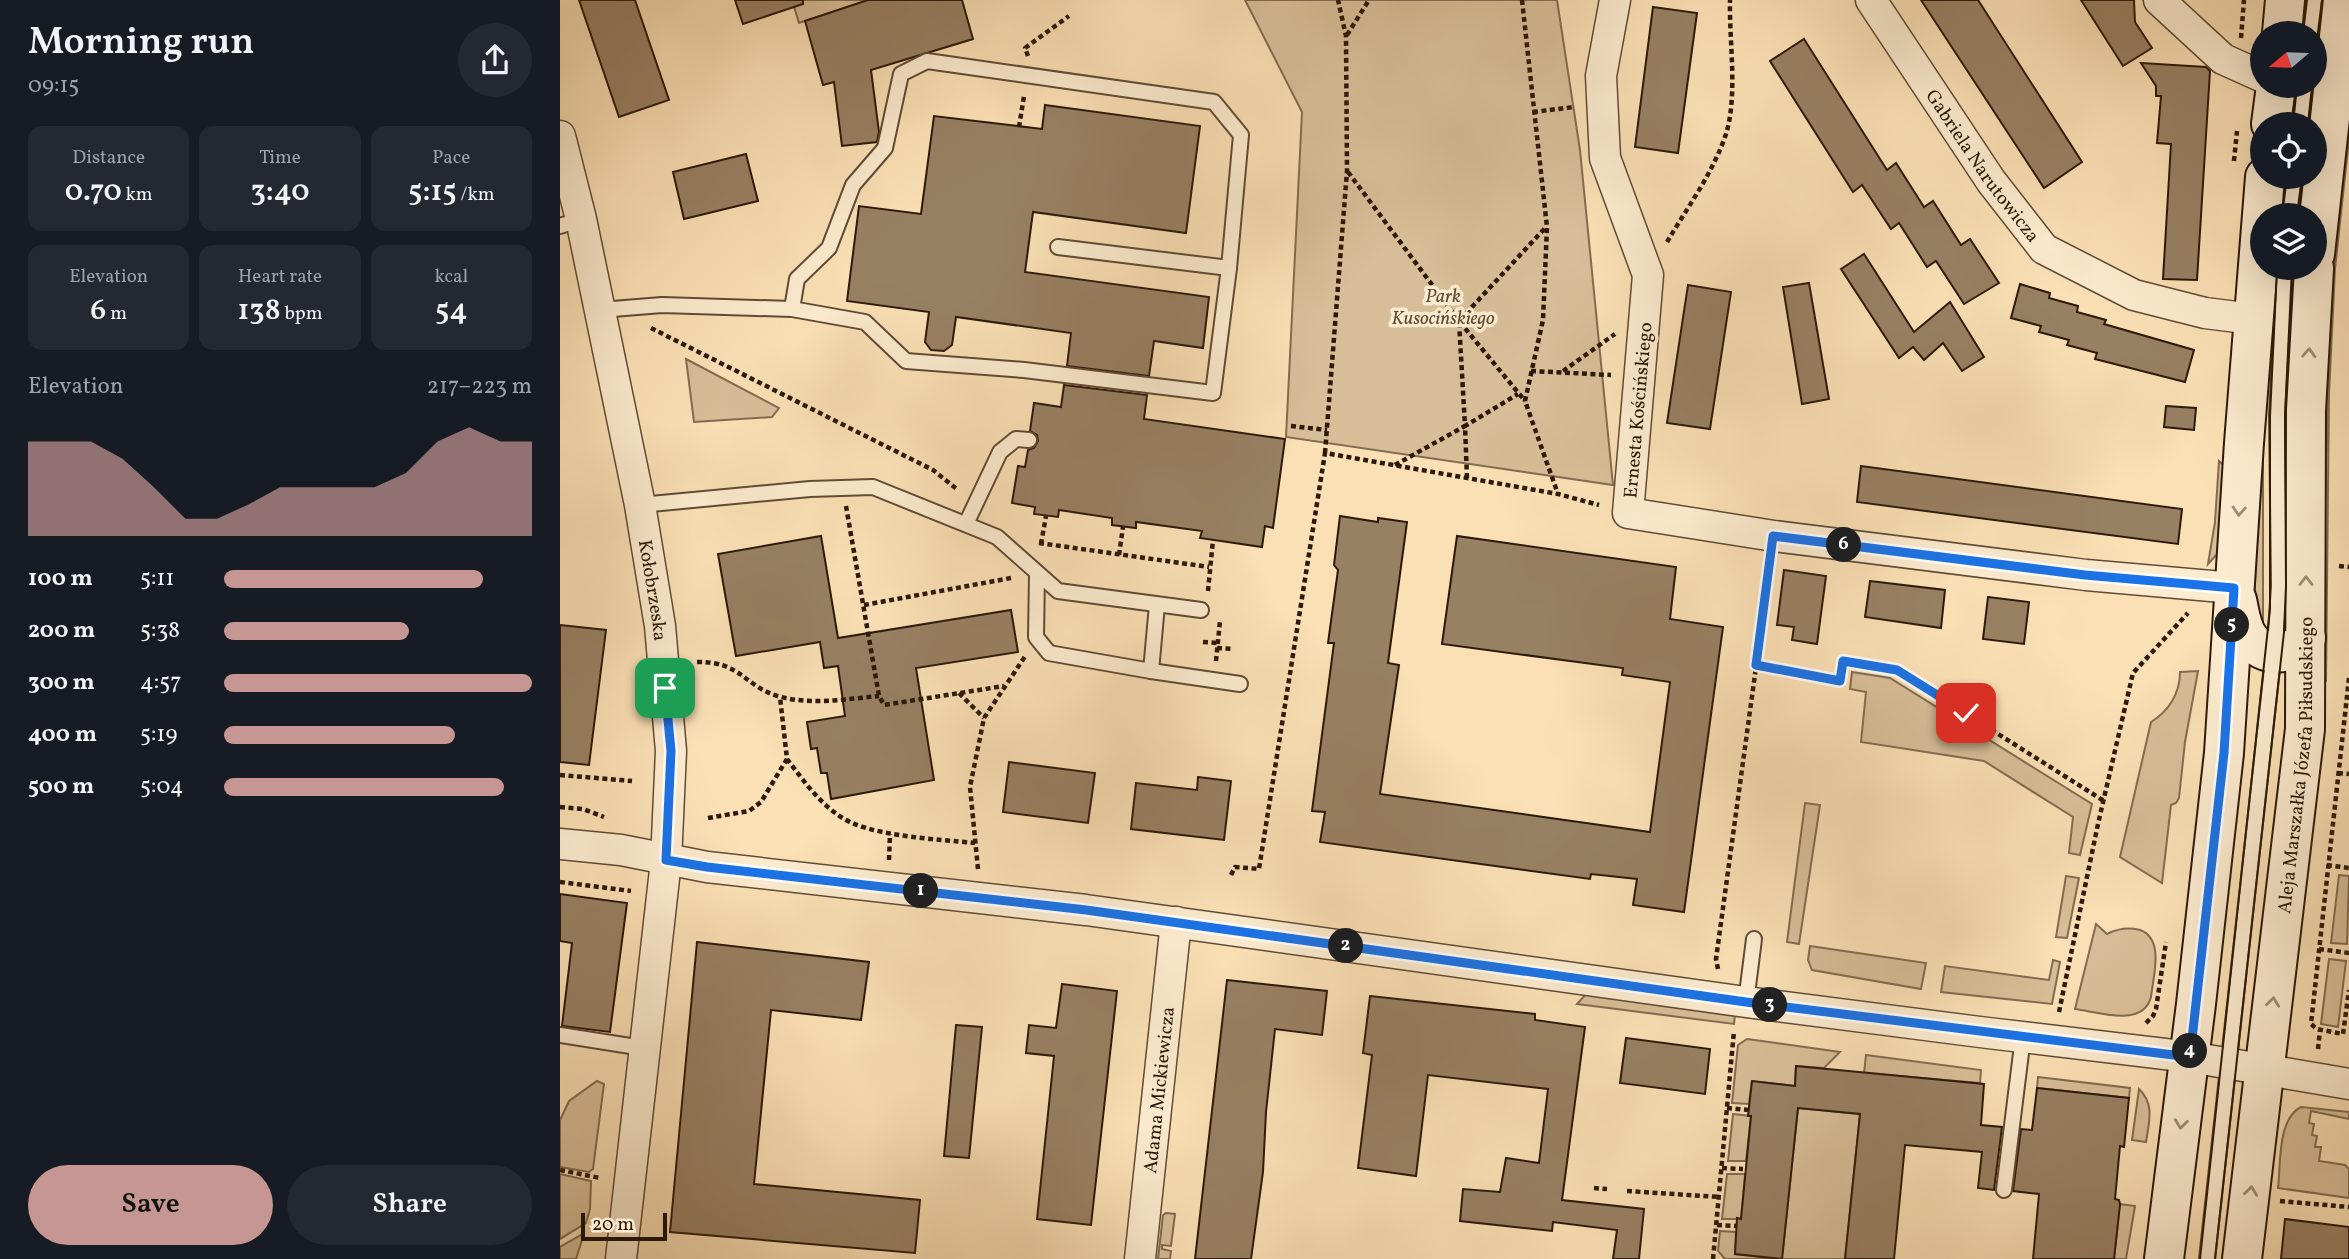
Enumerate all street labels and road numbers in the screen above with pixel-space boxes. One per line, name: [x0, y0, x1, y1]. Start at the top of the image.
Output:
street label: Gabriela Narutowicza: [1919, 85, 2045, 248]
street label: Ernesta Kościńskiego: [1618, 321, 1660, 499]
street label: Kołobrzeska: [631, 538, 672, 642]
street label: Aleja Marszałka Józefa Piłsudskiego: [2272, 617, 2320, 915]
street label: Adama Mickiewicza: [1138, 1005, 1182, 1175]

